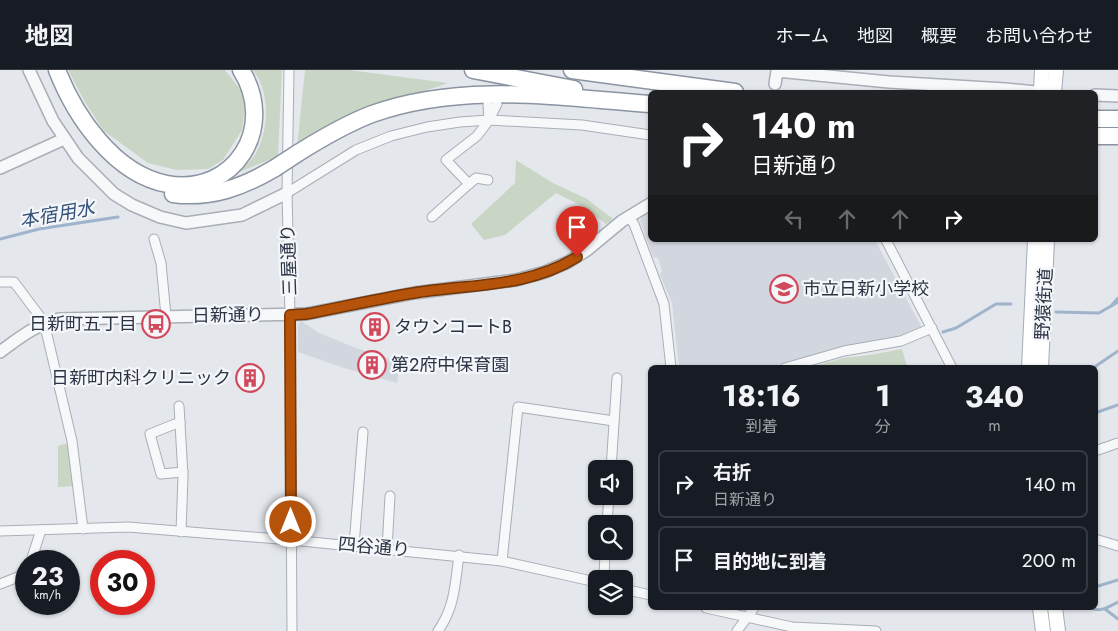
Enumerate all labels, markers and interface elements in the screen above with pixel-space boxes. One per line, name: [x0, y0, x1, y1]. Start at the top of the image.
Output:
text: 地図: [25, 18, 73, 53]
text: ホーム: [776, 23, 829, 49]
text: 地図: [857, 23, 893, 49]
text: 概要: [921, 23, 957, 49]
text: お問い合わせ: [985, 23, 1093, 49]
text: 140 m: [751, 101, 856, 151]
icon: right: [668, 110, 733, 175]
text: 日新通り: [751, 149, 839, 181]
water label: 本宿用水: [17, 194, 99, 234]
icon: left: [780, 205, 808, 233]
icon: ahead: [833, 205, 861, 233]
icon: ahead: [886, 205, 914, 233]
icon: right: [939, 205, 967, 233]
pin: [556, 206, 598, 257]
icon: arrive: [563, 213, 591, 241]
street label: 三屋通り: [275, 224, 303, 296]
street label: 野猿街道: [1029, 267, 1059, 341]
school or university icon: 市立日新小学校: [769, 274, 799, 304]
place label: 市立日新小学校: [803, 276, 929, 302]
street label: 日新通り: [192, 301, 264, 329]
bus stop icon: 日新町五丁目: [141, 309, 171, 339]
place label: 日新町五丁目: [29, 311, 137, 337]
building icon: タウンコートB: [360, 312, 390, 342]
place label: タウンコートB: [394, 314, 512, 340]
building icon: 第2府中保育園: [357, 350, 387, 380]
place label: 第2府中保育園: [391, 352, 509, 378]
building icon: 日新町内科クリニック: [235, 363, 265, 393]
place label: 日新町内科クリニック: [51, 365, 231, 391]
text: 18:16: [722, 374, 801, 417]
text: 1: [875, 374, 890, 417]
text: 340: [965, 375, 1024, 418]
text: m: [988, 414, 1001, 437]
text: 到着: [745, 415, 777, 438]
text: 分: [875, 415, 891, 438]
text: 右折: [713, 459, 751, 486]
map controls: [588, 460, 633, 615]
button: sound: [588, 460, 633, 505]
icon: right: [670, 470, 698, 498]
text: 140 m: [1024, 471, 1076, 498]
text: 日新通り: [713, 488, 777, 511]
position arrow: [264, 495, 316, 547]
button: search: [588, 515, 633, 560]
street label: 四谷通り: [337, 531, 411, 563]
icon: arrive: [670, 546, 698, 574]
text: 200 m: [1022, 547, 1076, 574]
text: 目的地に到着: [713, 548, 827, 575]
speed limit sign: 30: [90, 550, 155, 615]
text: 23: [32, 558, 63, 594]
button: layers: [588, 570, 633, 615]
text: km/h: [34, 586, 61, 604]

